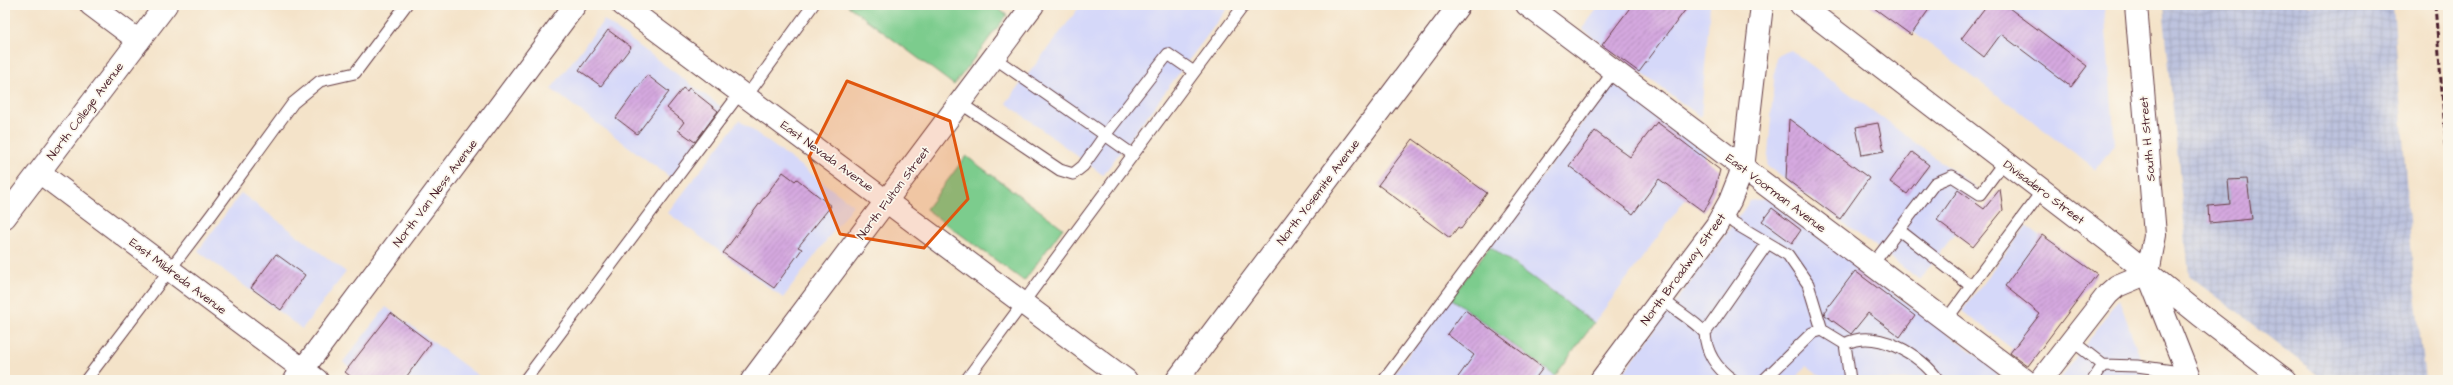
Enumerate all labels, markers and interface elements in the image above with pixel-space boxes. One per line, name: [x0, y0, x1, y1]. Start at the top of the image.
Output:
street label: North College Avenue: [43, 58, 129, 164]
street label: South H Street: [2135, 96, 2160, 182]
street label: East Nevada Avenue: [777, 117, 877, 196]
street label: North Yosemite Avenue: [1273, 135, 1364, 249]
street label: North Van Ness Avenue: [389, 136, 482, 251]
street label: North Fulton Street: [853, 143, 934, 243]
street label: East Voorman Avenue: [1722, 150, 1830, 237]
street label: Divisadero Street: [2000, 156, 2088, 229]
street label: North Broadway Street: [1637, 210, 1731, 329]
street label: East Mildreda Avenue: [126, 234, 230, 319]

